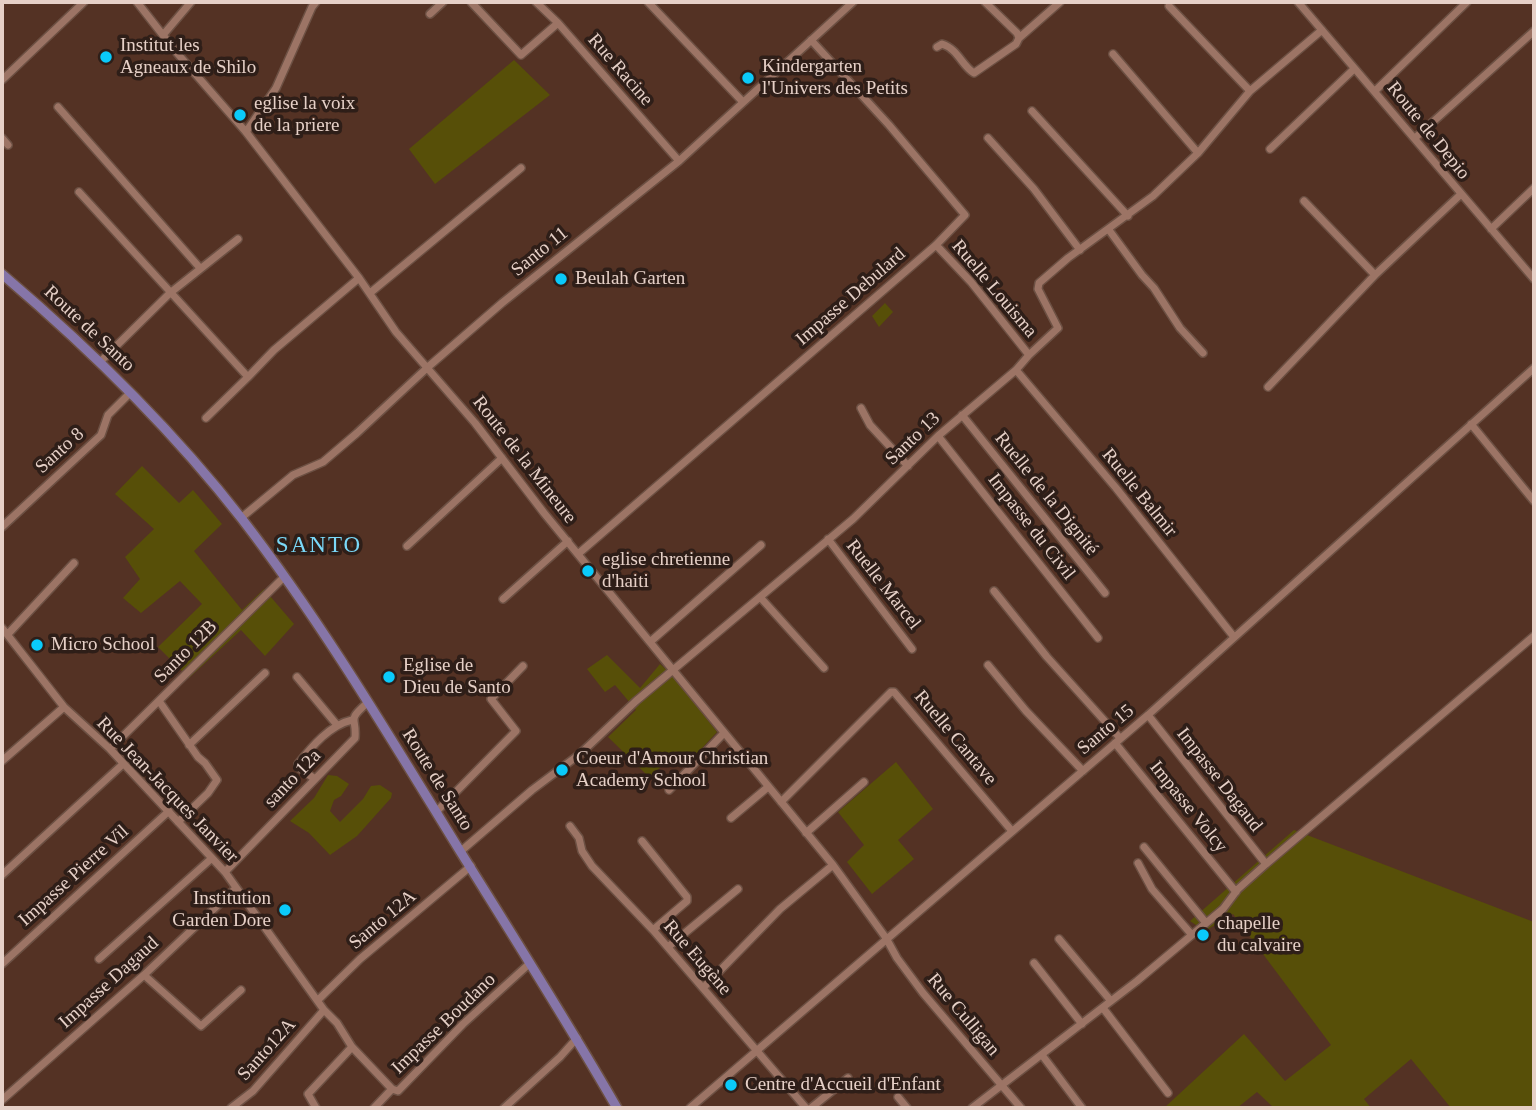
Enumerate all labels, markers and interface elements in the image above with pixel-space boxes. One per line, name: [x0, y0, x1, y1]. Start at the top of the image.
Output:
street label: Rue Racine: [582, 29, 658, 111]
place label: Institut les Agneaux de Shilo: [120, 35, 256, 79]
marker: Institut les Agneaux de Shilo: [98, 49, 114, 65]
place label: Kindergarten l'Univers des Petits: [762, 56, 908, 100]
marker: Kindergarten l'Univers des Petits: [740, 70, 756, 86]
street label: Route de Depio: [1382, 77, 1474, 185]
place label: eglise la voix de la priere: [254, 93, 355, 137]
marker: eglise la voix de la priere: [232, 107, 248, 123]
street label: Santo 11: [507, 222, 573, 282]
street label: Ruelle Louisma: [946, 235, 1042, 343]
street label: Impasse Debulard: [792, 243, 910, 351]
place label: Beulah Garten: [575, 268, 685, 290]
marker: Beulah Garten: [553, 271, 569, 287]
street label: Route de Santo: [39, 281, 139, 377]
street label: Route de la Mineure: [467, 392, 581, 528]
street label: Santo 13: [881, 408, 945, 470]
street label: Santo 8: [31, 423, 89, 479]
street label: Ruelle de la Dignité: [989, 428, 1103, 560]
street label: Ruelle Balmir: [1096, 444, 1182, 542]
street label: Impasse du Civil: [982, 469, 1080, 585]
district label: SANTO: [276, 532, 362, 560]
street label: Ruelle Marcel: [841, 535, 925, 635]
place label: eglise chretienne d'haiti: [602, 549, 730, 593]
marker: eglise chretienne d'haiti: [580, 563, 596, 579]
street label: Santo 12B: [150, 616, 222, 688]
place label: Micro School: [51, 634, 155, 656]
marker: Micro School: [29, 637, 45, 653]
place label: Eglise de Dieu de Santo: [403, 655, 511, 699]
marker: Eglise de Dieu de Santo: [381, 669, 397, 685]
street label: Ruelle Cantave: [909, 686, 1001, 790]
street label: Santo 15: [1073, 700, 1139, 760]
street label: Rue Jean-Jacques Janvier: [91, 712, 243, 868]
street label: Impasse Dagaud: [1171, 723, 1267, 837]
street label: Route de Santo: [397, 725, 477, 835]
street label: santo 12a: [260, 745, 326, 813]
place label: Coeur d'Amour Christian Academy School: [576, 748, 768, 792]
street label: Impasse Volcy: [1144, 757, 1232, 857]
marker: Coeur d'Amour Christian Academy School: [554, 762, 570, 778]
street label: Impasse Pierre Vil: [14, 821, 134, 931]
street label: Santo 12A: [345, 885, 421, 955]
place label: Institution Garden Dore: [172, 888, 271, 932]
marker: Institution Garden Dore: [277, 902, 293, 918]
place label: chapelle du calvaire: [1217, 913, 1301, 957]
street label: Rue Eugène: [658, 916, 736, 1000]
marker: chapelle du calvaire: [1195, 927, 1211, 943]
street label: Impasse Dagaud: [55, 932, 163, 1034]
street label: Impasse Boudano: [387, 969, 501, 1079]
street label: Rue Culligan: [922, 969, 1004, 1061]
street label: Santo12A: [233, 1014, 301, 1086]
place label: Centre d'Accueil d'Enfant: [745, 1074, 941, 1096]
marker: Centre d'Accueil d'Enfant: [723, 1077, 739, 1093]

